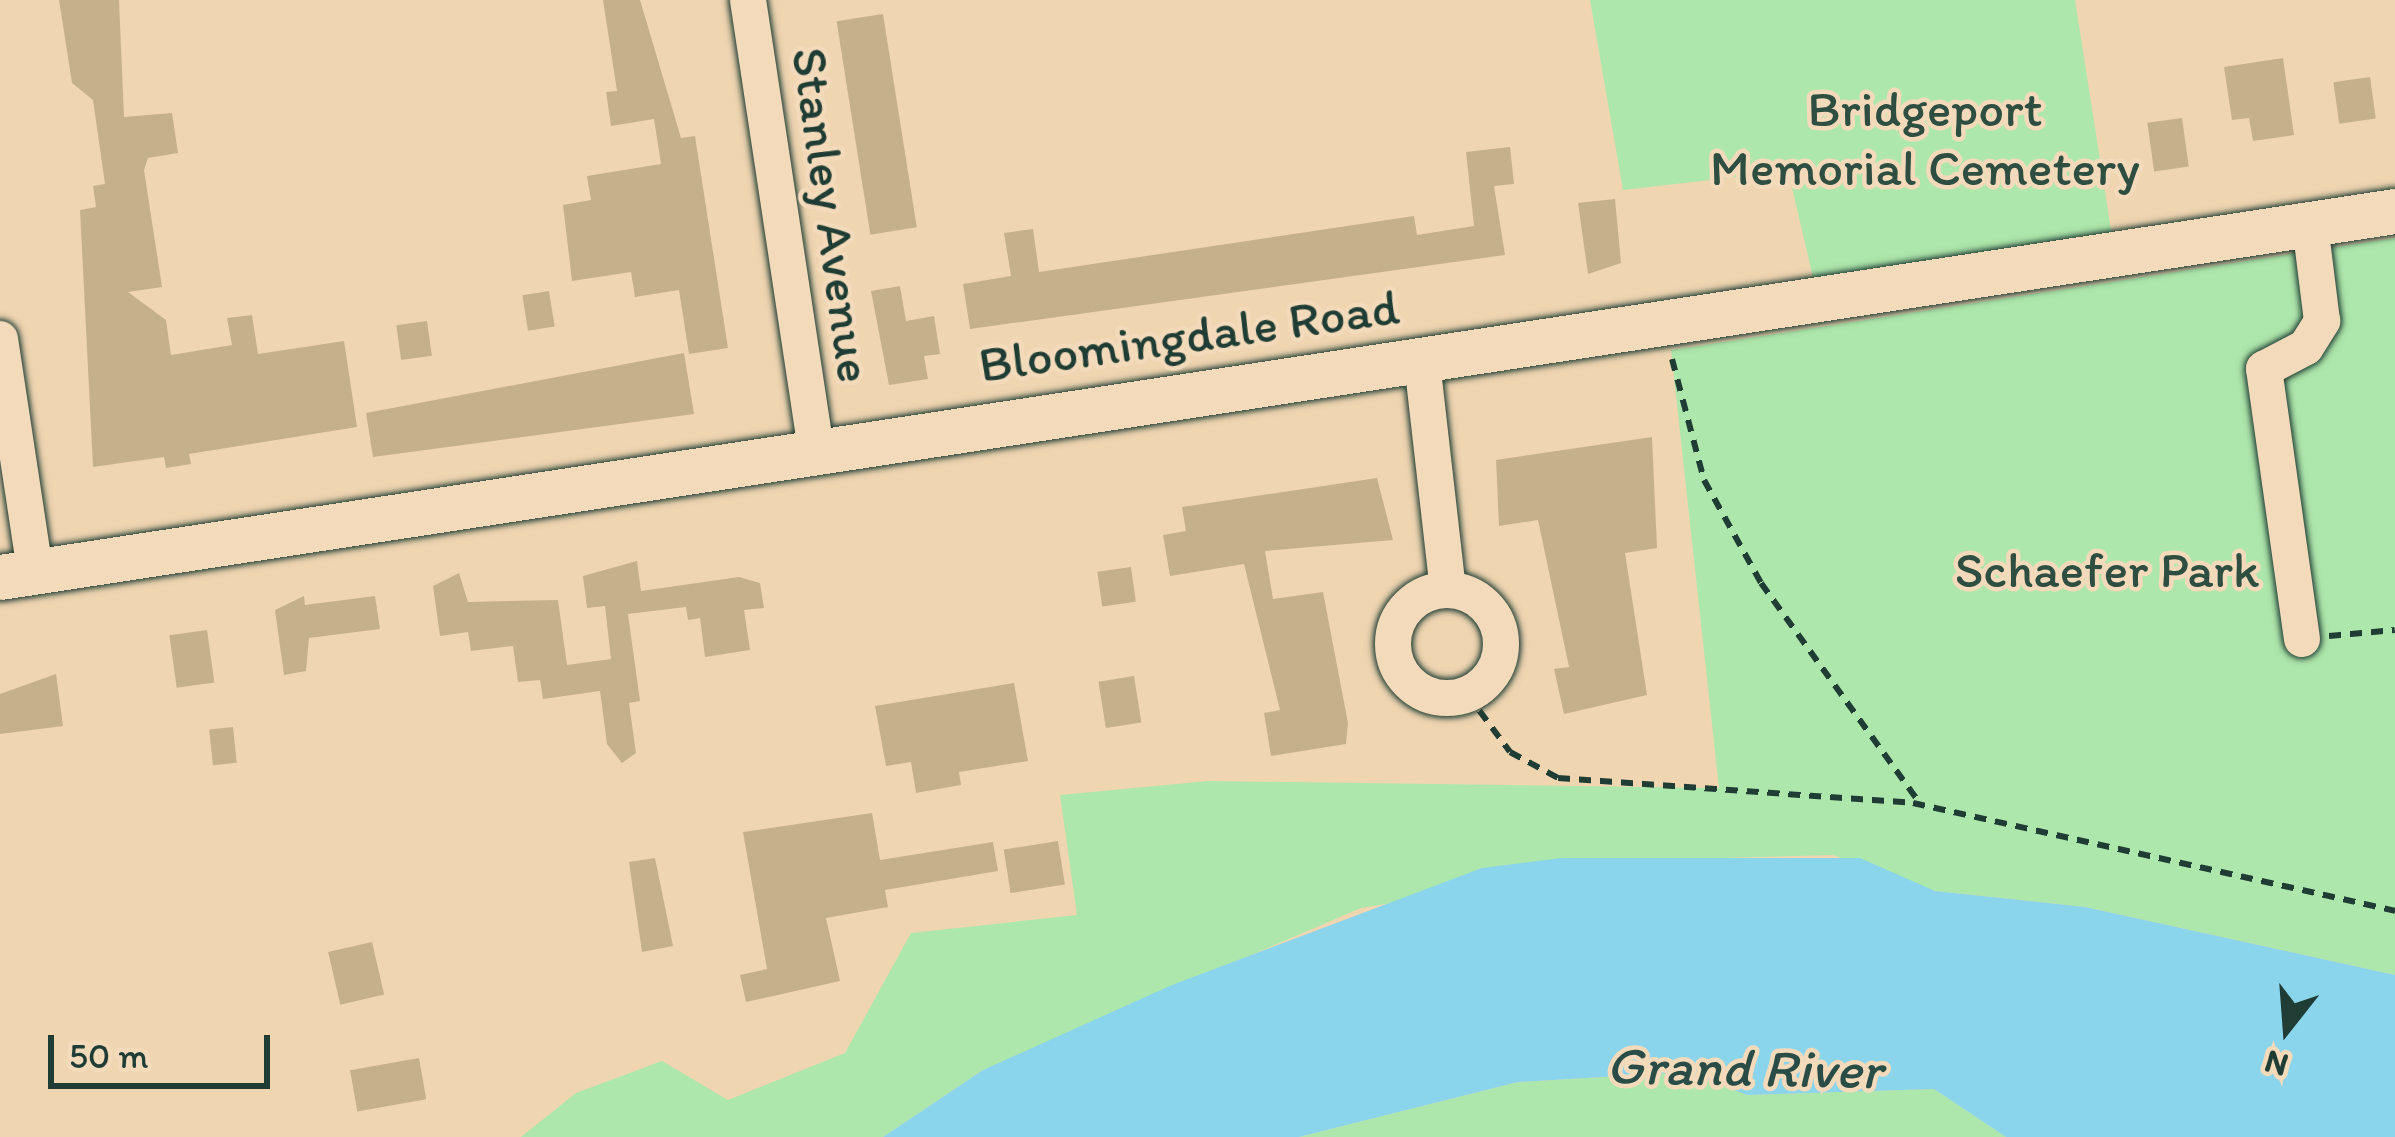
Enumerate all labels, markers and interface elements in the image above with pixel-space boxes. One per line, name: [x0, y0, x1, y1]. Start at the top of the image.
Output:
street label: Stanley Avenue: [778, 45, 886, 385]
park label: Bridgeport Memorial Cemetery: [1710, 79, 2140, 199]
street label: Bloomingdale Road: [976, 276, 1402, 396]
park label: Schaefer Park: [1954, 539, 2260, 601]
north arrow: [2227, 969, 2347, 1089]
scale bar: [54, 1011, 276, 1085]
water label: Grand River: [1606, 1033, 1882, 1103]
text: 50 m: [69, 1034, 148, 1077]
text: N: [2260, 1042, 2293, 1086]

